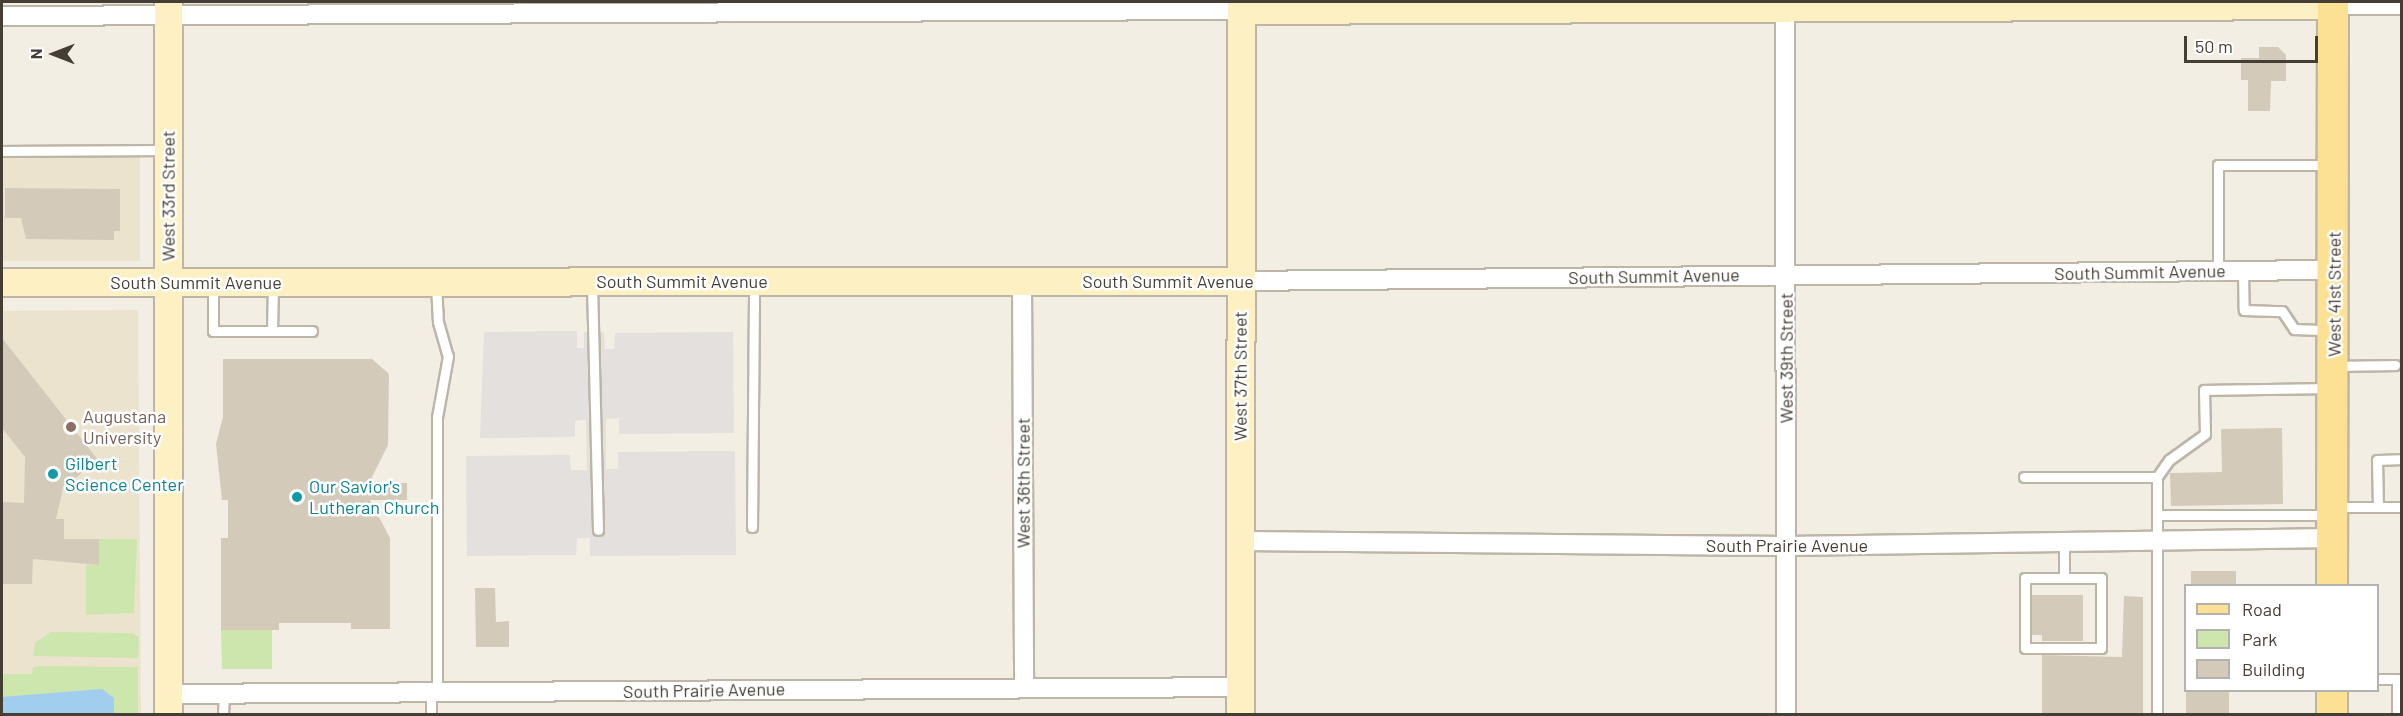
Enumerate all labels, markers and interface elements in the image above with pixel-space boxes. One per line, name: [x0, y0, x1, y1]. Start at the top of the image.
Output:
north arrow: [24, 24, 84, 84]
scale bar: [2187, 24, 2320, 62]
text: 50 m: [2195, 35, 2233, 57]
text: N: [26, 49, 45, 59]
street label: West 33rd Street: [157, 131, 179, 261]
street label: West 41st Street: [2323, 231, 2345, 357]
street label: South Summit Avenue: [2054, 260, 2226, 284]
street label: South Summit Avenue: [1568, 264, 1740, 288]
street label: South Summit Avenue: [596, 270, 768, 292]
street label: South Summit Avenue: [1082, 270, 1254, 292]
street label: South Summit Avenue: [110, 271, 282, 293]
street label: West 39th Street: [1775, 293, 1797, 423]
street label: West 37th Street: [1229, 311, 1251, 441]
place label: Augustana University: [83, 406, 166, 448]
street label: West 36th Street: [1012, 418, 1034, 548]
marker: Augustana University: [64, 420, 78, 434]
place label: Gilbert Science Center: [65, 453, 184, 496]
marker: Gilbert Science Center: [46, 467, 60, 481]
place label: Our Savior's Lutheran Church: [309, 476, 439, 518]
marker: Our Savior's Lutheran Church: [290, 490, 304, 504]
street label: South Prairie Avenue: [1706, 534, 1868, 556]
legend: [2184, 584, 2379, 692]
text: Road: [2242, 598, 2282, 620]
text: Park: [2242, 628, 2277, 650]
text: Building: [2242, 658, 2305, 680]
street label: South Prairie Avenue: [623, 678, 785, 702]

